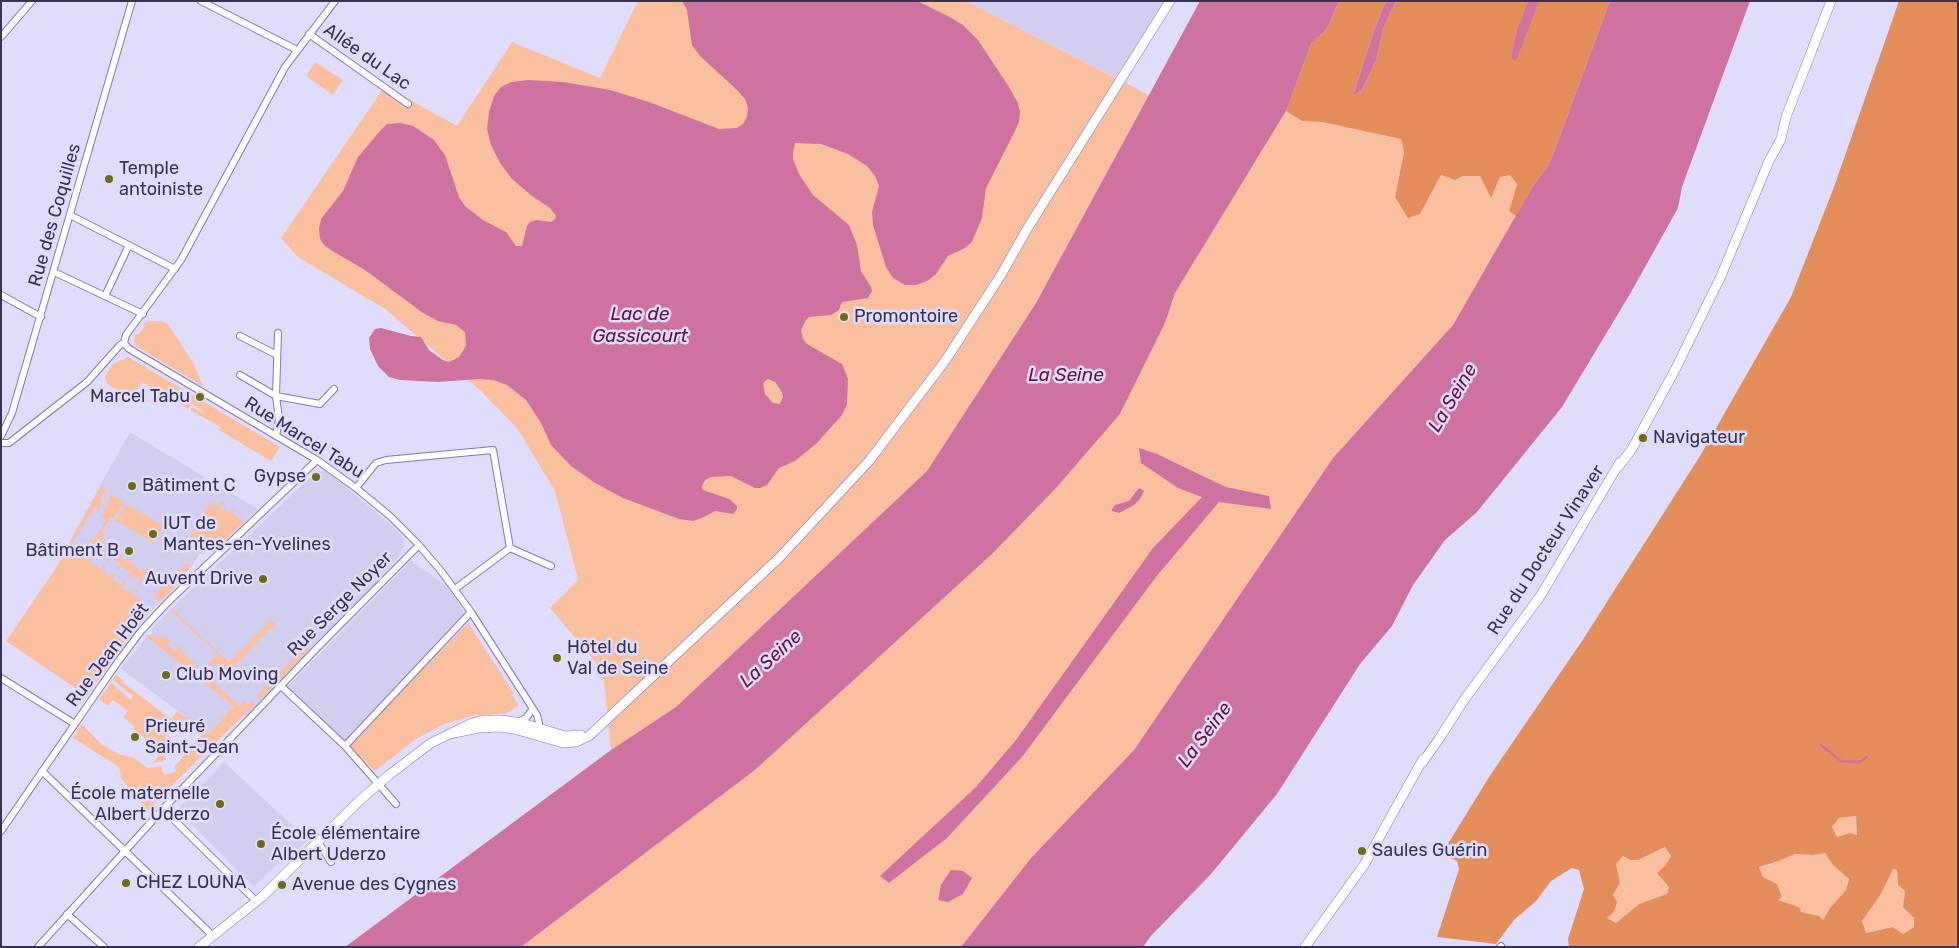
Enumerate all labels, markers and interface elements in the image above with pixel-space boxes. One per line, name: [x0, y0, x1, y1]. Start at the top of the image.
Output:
street label: Allée du Lac: [319, 19, 415, 95]
street label: Rue des Coquilles: [24, 141, 86, 289]
place label: Temple antoiniste: [119, 158, 203, 200]
marker: Temple antoiniste: [103, 173, 115, 185]
water label: Lac de Gassicourt: [592, 304, 688, 348]
place label: Promontoire: [854, 306, 958, 328]
marker: Promontoire: [838, 311, 850, 323]
water label: La Seine: [1424, 360, 1482, 436]
water label: La Seine: [1028, 365, 1104, 387]
place label: Marcel Tabu: [90, 386, 190, 408]
marker: Marcel Tabu: [194, 391, 206, 403]
street label: Rue Marcel Tabu: [240, 393, 368, 483]
place label: Navigateur: [1653, 427, 1745, 449]
marker: Navigateur: [1637, 432, 1649, 444]
street label: Rue du Docteur Vinaver: [1483, 461, 1609, 639]
place label: Gypse: [254, 466, 306, 488]
marker: Gypse: [310, 471, 322, 483]
place label: Bâtiment C: [142, 475, 236, 497]
marker: Bâtiment C: [126, 480, 138, 492]
place label: IUT de Mantes-en-Yvelines: [163, 513, 331, 556]
marker: IUT de Mantes-en-Yvelines: [147, 528, 159, 540]
place label: Bâtiment B: [25, 540, 119, 562]
marker: Bâtiment B: [123, 545, 135, 557]
street label: Rue Serge Noyer: [283, 547, 397, 661]
place label: Auvent Drive: [145, 568, 253, 590]
marker: Auvent Drive: [257, 573, 269, 585]
street label: Rue Jean Hoët: [62, 599, 154, 711]
water label: La Seine: [735, 625, 807, 693]
place label: Hôtel du Val de Seine: [567, 637, 668, 680]
marker: Hôtel du Val de Seine: [551, 652, 563, 664]
place label: Club Moving: [176, 664, 279, 686]
marker: Club Moving: [160, 669, 172, 681]
water label: La Seine: [1173, 698, 1237, 772]
place label: Prieuré Saint-Jean: [145, 716, 239, 759]
marker: Prieuré Saint-Jean: [129, 731, 141, 743]
place label: École maternelle Albert Uderzo: [70, 783, 210, 826]
marker: École maternelle Albert Uderzo: [214, 798, 226, 810]
place label: École élémentaire Albert Uderzo: [271, 823, 420, 866]
marker: École élémentaire Albert Uderzo: [255, 838, 267, 850]
place label: Saules Guérin: [1372, 840, 1487, 862]
marker: Saules Guérin: [1356, 845, 1368, 857]
place label: CHEZ LOUNA: [136, 872, 246, 894]
place label: Avenue des Cygnes: [292, 874, 456, 896]
marker: CHEZ LOUNA: [120, 877, 132, 889]
marker: Avenue des Cygnes: [276, 879, 288, 891]

